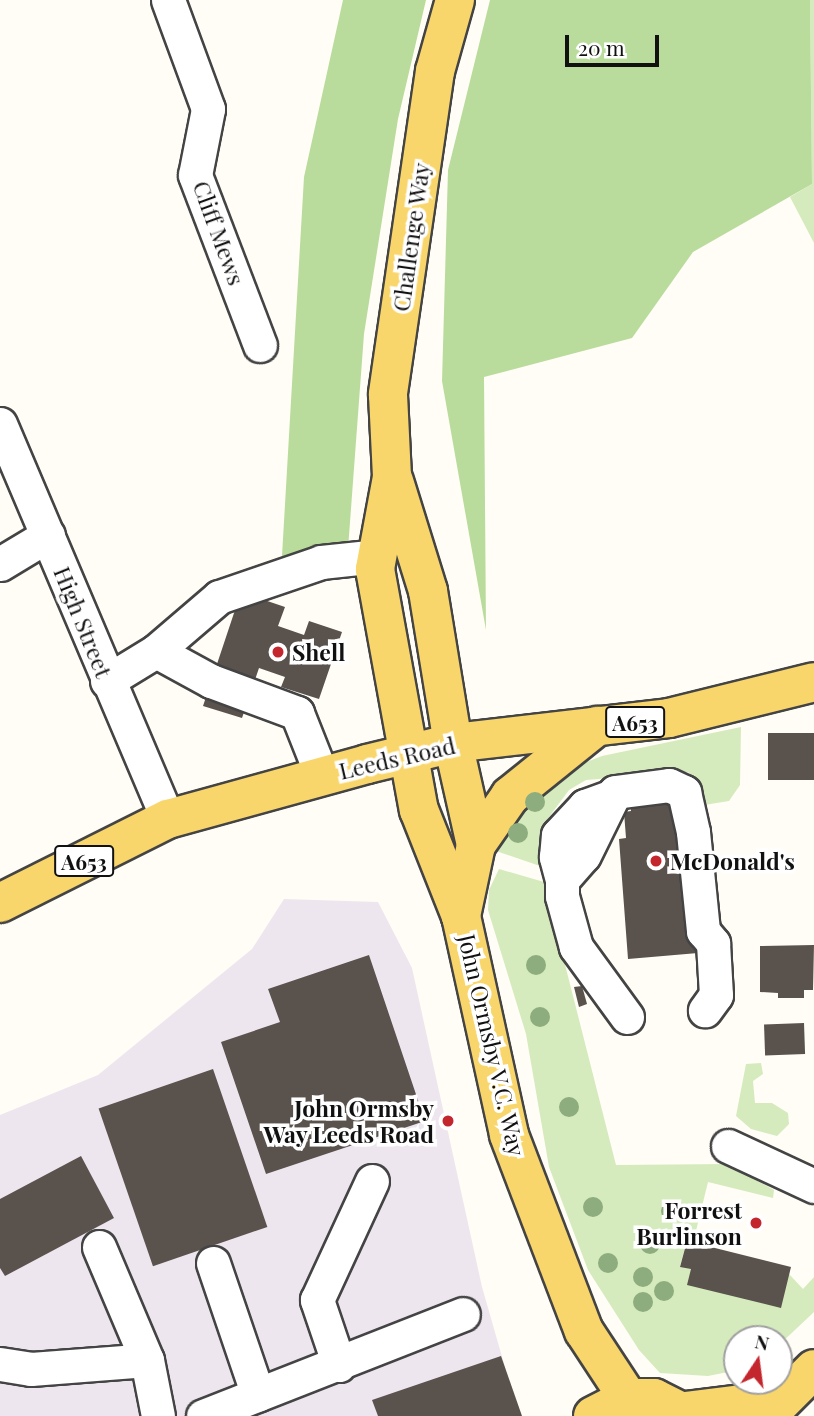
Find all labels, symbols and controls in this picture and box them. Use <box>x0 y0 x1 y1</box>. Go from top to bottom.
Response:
scale bar <box>569 21 664 65</box>
text: 20 m <box>578 33 625 61</box>
street label: Challenge Way <box>387 160 435 314</box>
street label: Cliff Mews <box>187 177 251 289</box>
street label: High Street <box>48 562 118 682</box>
place label: Shell <box>292 638 345 666</box>
marker: Shell <box>270 644 286 660</box>
road number: A653 <box>604 704 666 740</box>
street label: Leeds Road <box>336 731 458 785</box>
road number: A653 <box>52 844 116 878</box>
place label: McDonald's <box>670 847 795 875</box>
marker: McDonald's <box>648 853 664 869</box>
street label: John Ormsby V.C. Way <box>453 930 531 1160</box>
place label: John Ormsby Way Leeds Road <box>263 1094 434 1148</box>
marker: John Ormsby Way Leeds Road <box>440 1113 456 1129</box>
place label: Forrest Burlinson <box>636 1196 742 1250</box>
marker: Forrest Burlinson <box>748 1215 764 1231</box>
north arrow <box>723 1325 793 1395</box>
text: N <box>753 1327 772 1356</box>

